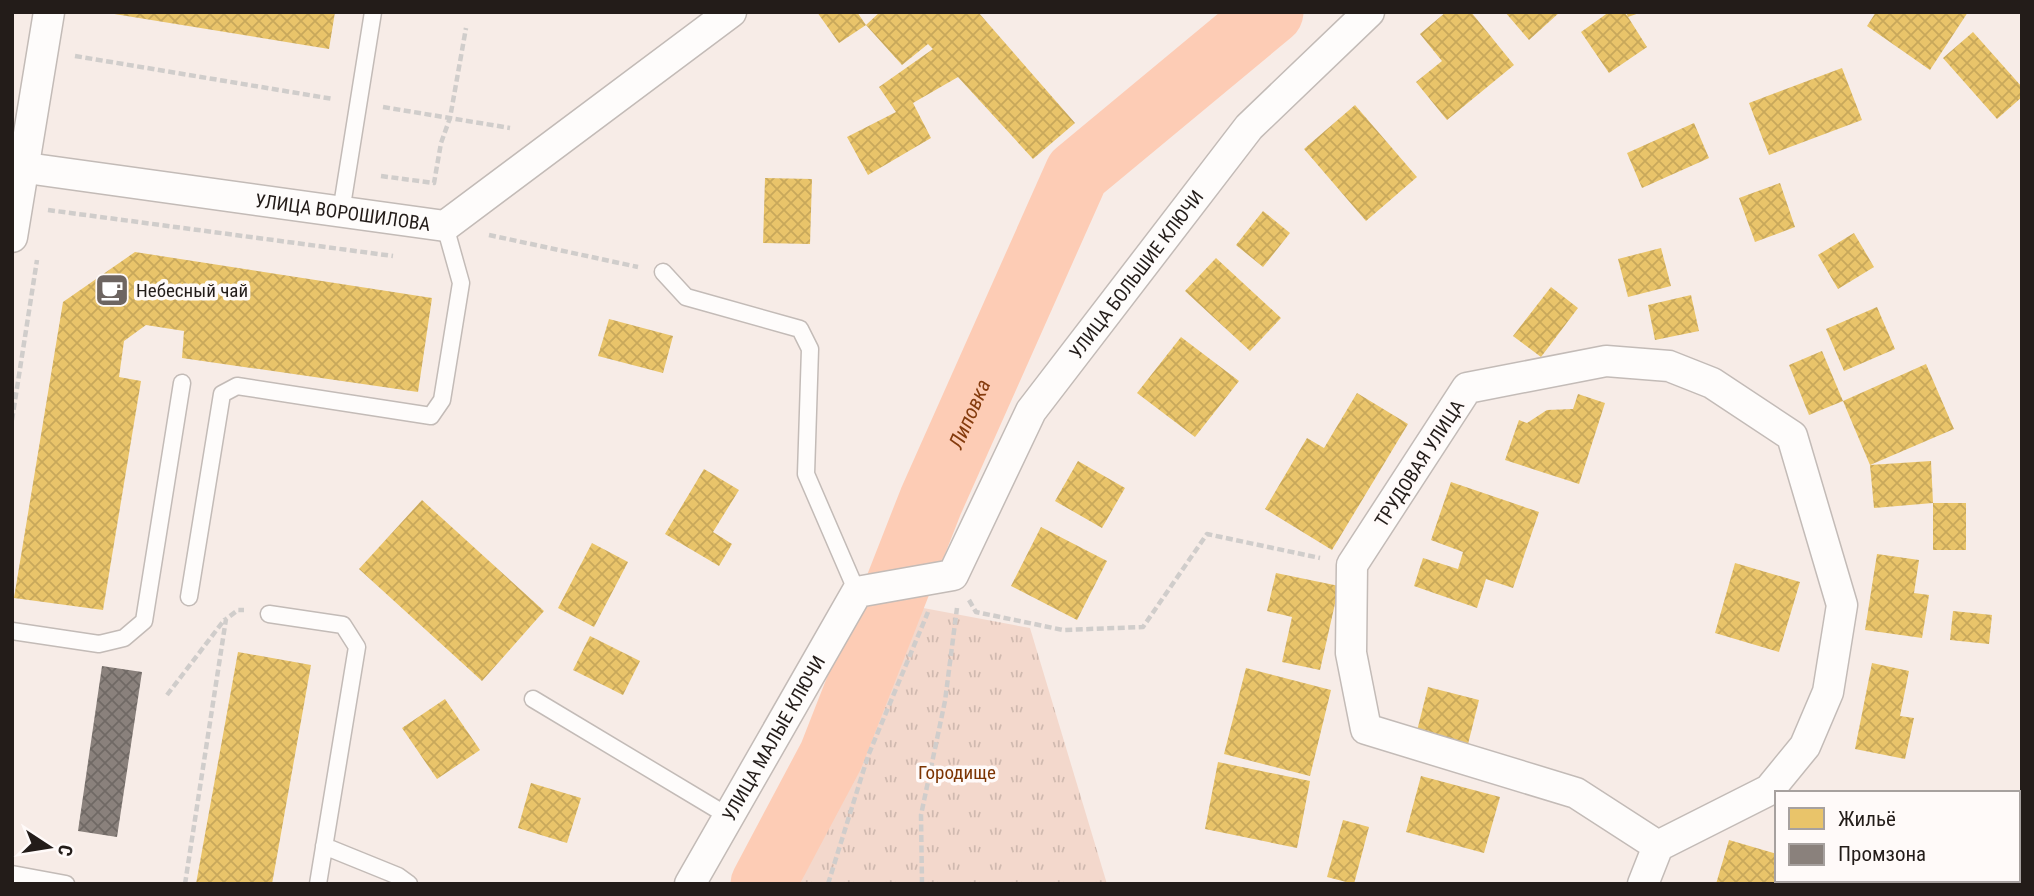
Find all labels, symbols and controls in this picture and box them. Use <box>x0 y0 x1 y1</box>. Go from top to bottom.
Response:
street label: УЛИЦА БОЛЬШИЕ КЛЮЧИ <box>1065 186 1208 363</box>
street label: УЛИЦА ВОРОШИЛОВА <box>254 189 432 236</box>
cafe icon: Небесный чай <box>93 271 131 309</box>
place label: Небесный чай <box>136 279 248 302</box>
water label: Липовка <box>943 376 996 453</box>
street label: ТРУДОВАЯ УЛИЦА <box>1370 395 1469 531</box>
street label: УЛИЦА МАЛЫЕ КЛЮЧИ <box>717 652 830 825</box>
park label: Городище <box>918 761 996 784</box>
legend <box>1775 791 2020 882</box>
text: Жильё <box>1838 807 1896 831</box>
north arrow <box>14 812 84 882</box>
text: Промзона <box>1838 842 1926 866</box>
text: С <box>53 843 78 858</box>

